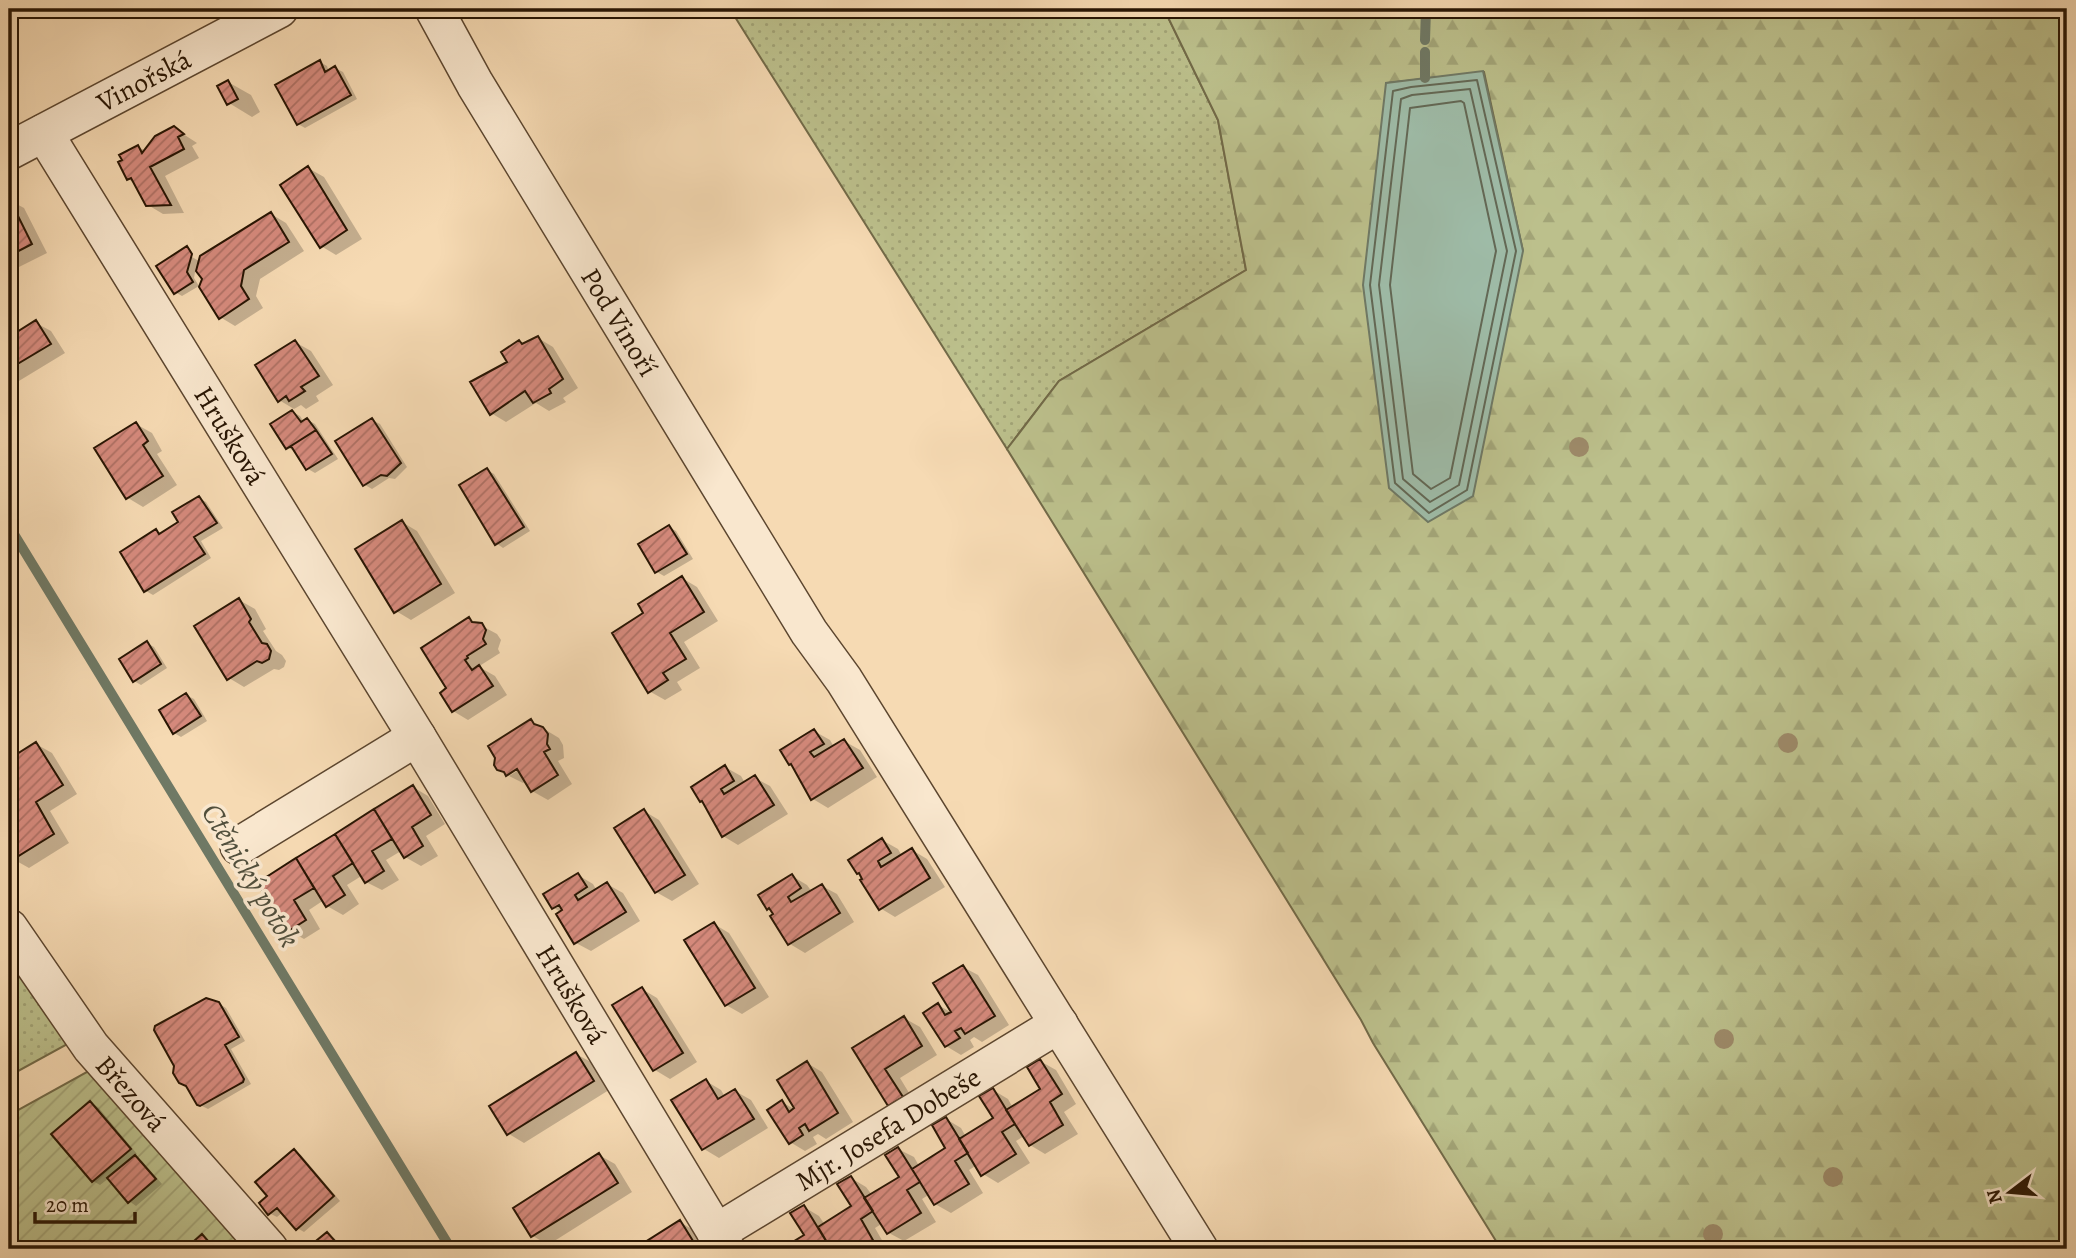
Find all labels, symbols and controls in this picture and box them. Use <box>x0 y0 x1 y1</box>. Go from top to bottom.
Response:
street label: Vinořská <box>89 41 198 122</box>
street label: Pod Vinoří <box>572 261 667 384</box>
street label: Hrušková <box>185 379 275 492</box>
water label: Ctěnický potok <box>192 795 310 955</box>
street label: Hrušková <box>527 938 616 1051</box>
street label: Březová <box>87 1047 175 1140</box>
street label: Mjr. Josefa Dobeše <box>788 1058 988 1200</box>
north arrow <box>1974 1156 2044 1226</box>
scale bar <box>35 1181 135 1225</box>
text: N <box>1980 1186 2009 1207</box>
text: 20 m <box>46 1191 89 1219</box>

